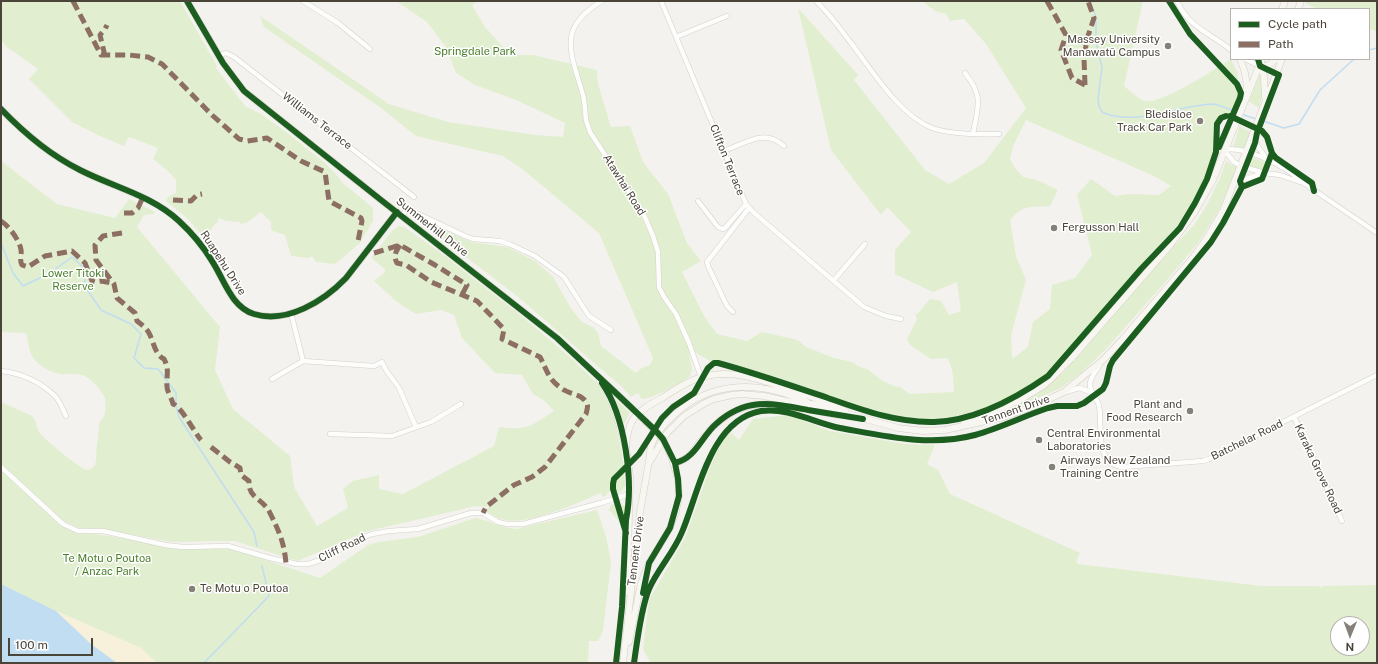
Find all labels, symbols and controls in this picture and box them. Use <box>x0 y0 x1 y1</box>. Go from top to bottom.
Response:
legend <box>1230 8 1370 60</box>
text: Cycle path <box>1268 17 1327 31</box>
place label: Massey University Manawatū Campus <box>1063 33 1160 59</box>
text: Path <box>1268 37 1294 51</box>
marker: Massey University Manawatū Campus <box>1163 41 1173 51</box>
park label: Springdale Park <box>434 45 516 59</box>
street label: Williams Terrace <box>279 90 355 152</box>
place label: Bledisloe Track Car Park <box>1117 108 1192 134</box>
marker: Bledisloe Track Car Park <box>1195 116 1205 126</box>
street label: Clifton Terrace <box>707 122 747 198</box>
street label: Atawhai Road <box>600 152 648 218</box>
street label: Summerhill Drive <box>393 195 471 259</box>
place label: Fergusson Hall <box>1062 221 1139 235</box>
marker: Fergusson Hall <box>1049 223 1059 233</box>
street label: Ruapehu Drive <box>197 228 249 298</box>
park label: Lower Titoki Reserve <box>42 267 104 293</box>
street label: Tennent Drive <box>981 392 1051 428</box>
place label: Plant and Food Research <box>1106 398 1182 424</box>
marker: Plant and Food Research <box>1185 406 1195 416</box>
street label: Batchelar Road <box>1209 417 1285 463</box>
street label: Karaka Grove Road <box>1291 422 1345 516</box>
place label: Central Environmental Laboratories <box>1047 427 1161 453</box>
marker: Central Environmental Laboratories <box>1034 435 1044 445</box>
place label: Airways New Zealand Training Centre <box>1060 454 1170 480</box>
marker: Airways New Zealand Training Centre <box>1047 462 1057 472</box>
street label: Tennent Drive <box>625 515 647 587</box>
street label: Cliff Road <box>316 531 368 565</box>
park label: Te Motu o Poutoa / Anzac Park <box>63 552 151 578</box>
place label: Te Motu o Poutoa <box>200 582 288 596</box>
marker: Te Motu o Poutoa <box>187 584 197 594</box>
north arrow <box>1330 616 1370 656</box>
scale bar <box>10 630 95 656</box>
text: 100 m <box>15 638 48 652</box>
text: N <box>1345 641 1354 653</box>

